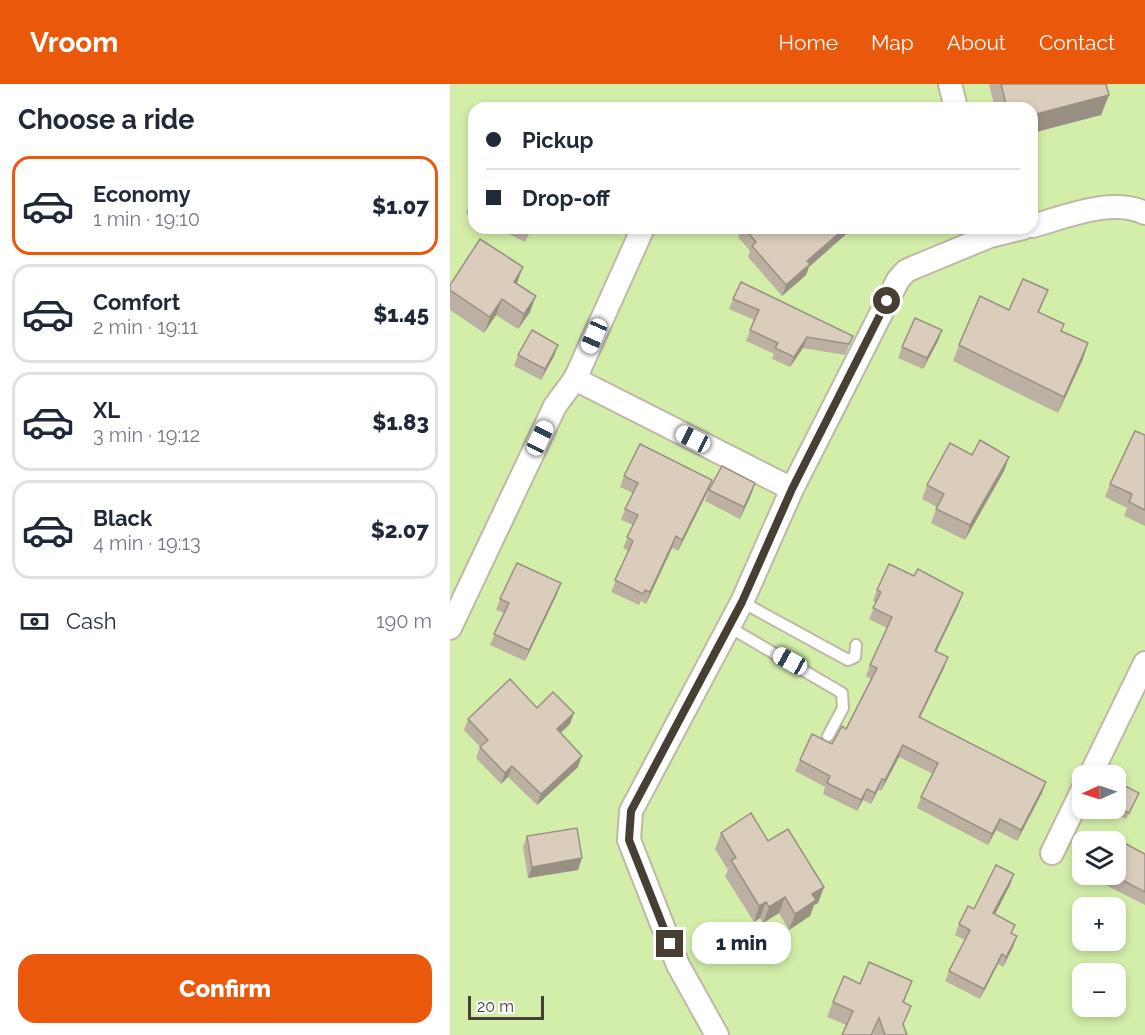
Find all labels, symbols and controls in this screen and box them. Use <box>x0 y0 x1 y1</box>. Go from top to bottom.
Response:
text: Vroom <box>30 26 118 59</box>
text: Home <box>779 30 838 55</box>
text: Map <box>871 30 914 55</box>
text: About <box>947 30 1006 55</box>
text: Contact <box>1039 30 1115 55</box>
text: Choose a ride <box>18 104 194 135</box>
text: Pickup <box>522 127 594 153</box>
icon: car <box>21 179 75 233</box>
text: Economy <box>93 181 191 207</box>
text: Drop-off <box>522 185 610 211</box>
text: $1.07 <box>372 193 429 219</box>
text: 1 min · 19:10 <box>93 207 200 231</box>
icon: car <box>21 287 75 341</box>
route start <box>873 287 900 314</box>
text: Comfort <box>93 289 180 315</box>
text: $1.45 <box>373 301 429 327</box>
text: 2 min · 19:11 <box>93 315 198 339</box>
car <box>578 316 610 356</box>
icon: car <box>21 395 75 449</box>
text: XL <box>93 397 120 423</box>
text: $1.83 <box>372 409 429 435</box>
car <box>524 418 556 458</box>
text: 3 min · 19:12 <box>93 423 200 447</box>
car <box>673 423 713 455</box>
icon: car <box>21 503 75 557</box>
text: Black <box>93 505 152 531</box>
text: $2.07 <box>371 517 429 543</box>
text: 4 min · 19:13 <box>93 531 201 555</box>
icon: cash <box>18 605 51 638</box>
text: Cash <box>66 608 117 634</box>
text: 190 m <box>376 609 432 633</box>
car <box>770 644 810 678</box>
north arrow <box>1072 765 1126 819</box>
map controls <box>1072 765 1126 1017</box>
button: layers <box>1072 831 1126 885</box>
button: + <box>1072 897 1126 951</box>
callout: 1 min <box>691 923 790 965</box>
route end <box>656 930 683 957</box>
text: 1 min <box>716 931 767 955</box>
button: Confirm <box>18 954 432 1023</box>
button: − <box>1072 963 1126 1017</box>
scale bar <box>468 993 544 1020</box>
text: 20 m <box>477 997 514 1016</box>

